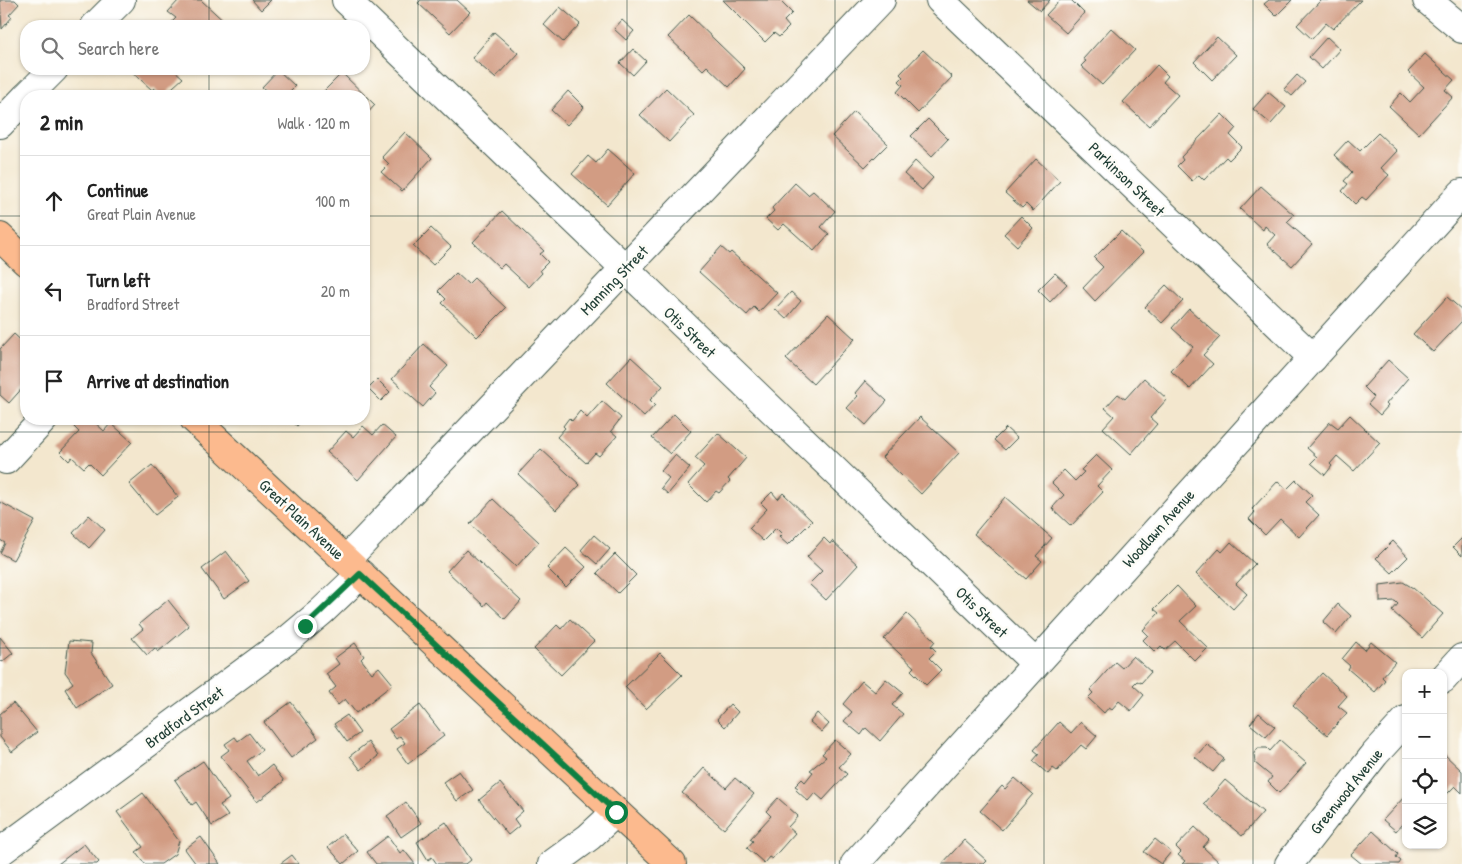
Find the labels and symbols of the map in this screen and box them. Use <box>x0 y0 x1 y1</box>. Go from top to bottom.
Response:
street label: Parkinson Street <box>1084 137 1170 221</box>
street label: Manning Street <box>575 240 653 320</box>
street label: Otis Street <box>659 301 721 363</box>
street label: Great Plain Avenue <box>255 474 350 565</box>
street label: Woodlawn Avenue <box>1117 484 1200 572</box>
street label: Otis Street <box>951 581 1013 643</box>
route end <box>294 615 317 638</box>
street label: Bradford Street <box>140 681 228 753</box>
street label: Greenwood Avenue <box>1305 743 1388 839</box>
route start <box>605 801 628 824</box>

